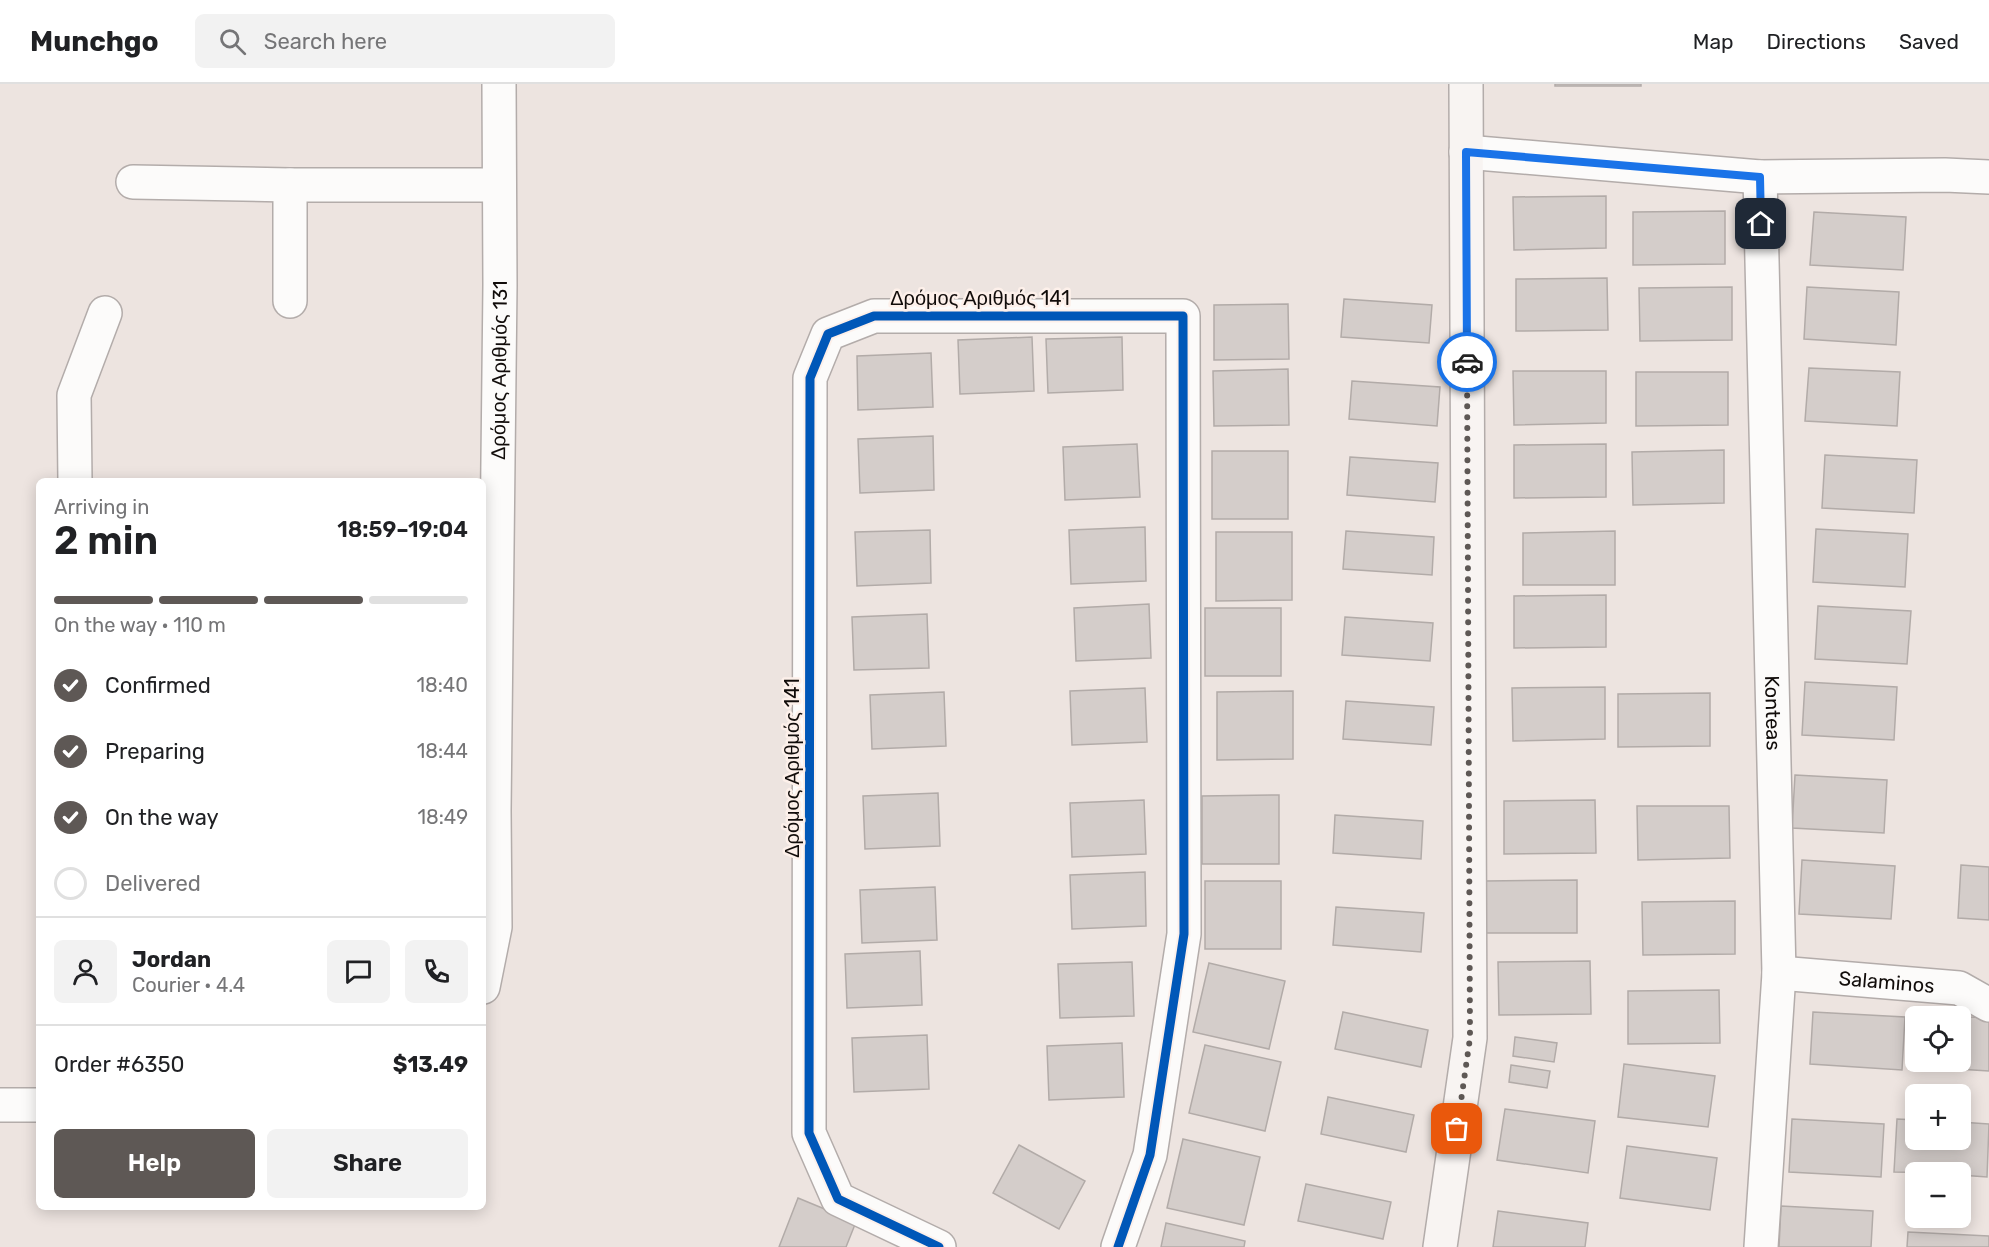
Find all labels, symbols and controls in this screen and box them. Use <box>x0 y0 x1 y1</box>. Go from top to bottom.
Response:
search box <box>195 14 615 68</box>
text: Munchgo <box>30 25 159 58</box>
icon: search <box>216 25 249 58</box>
text: Search here <box>264 28 387 55</box>
text: Map <box>1693 29 1734 54</box>
text: Directions <box>1767 29 1866 54</box>
text: Saved <box>1899 29 1959 54</box>
pin <box>1735 198 1786 249</box>
icon: home <box>1744 207 1777 240</box>
street label: Δρόμος Αριθμός 131 <box>486 280 512 460</box>
street label: Δρόμος Αριθμός 141 <box>890 286 1070 310</box>
courier <box>1437 332 1497 392</box>
icon: car <box>1451 346 1484 379</box>
text: Arriving in <box>54 495 149 519</box>
text: 18:59–19:04 <box>337 516 468 543</box>
text: 2 min <box>54 518 158 564</box>
text: On the way · 110 m <box>54 613 226 637</box>
icon: check <box>54 669 87 702</box>
text: Confirmed <box>105 672 211 699</box>
text: 18:40 <box>416 673 468 697</box>
street label: Konteas <box>1760 675 1786 751</box>
street label: Δρόμος Αριθμός 141 <box>780 678 804 858</box>
icon: check <box>54 735 87 768</box>
text: Preparing <box>105 738 205 765</box>
text: 18:44 <box>417 739 468 763</box>
icon: check <box>54 801 87 834</box>
text: On the way <box>105 804 219 831</box>
text: 18:49 <box>417 805 468 829</box>
text: Delivered <box>105 870 201 897</box>
button: person <box>54 940 117 1003</box>
button: chat <box>327 940 390 1003</box>
button: phone <box>405 940 468 1003</box>
text: Jordan <box>132 946 211 973</box>
street label: Salaminos <box>1838 966 1935 998</box>
text: Courier · 4.4 <box>132 973 245 997</box>
map controls <box>1905 1006 1971 1228</box>
button: locate <box>1905 1006 1971 1072</box>
text: Order #6350 <box>54 1051 185 1078</box>
text: $13.49 <box>393 1051 468 1078</box>
button: + <box>1905 1084 1971 1150</box>
pin <box>1431 1103 1482 1154</box>
icon: bag <box>1440 1112 1473 1145</box>
button: Help <box>54 1129 255 1198</box>
button: Share <box>267 1129 468 1198</box>
button: − <box>1905 1162 1971 1228</box>

